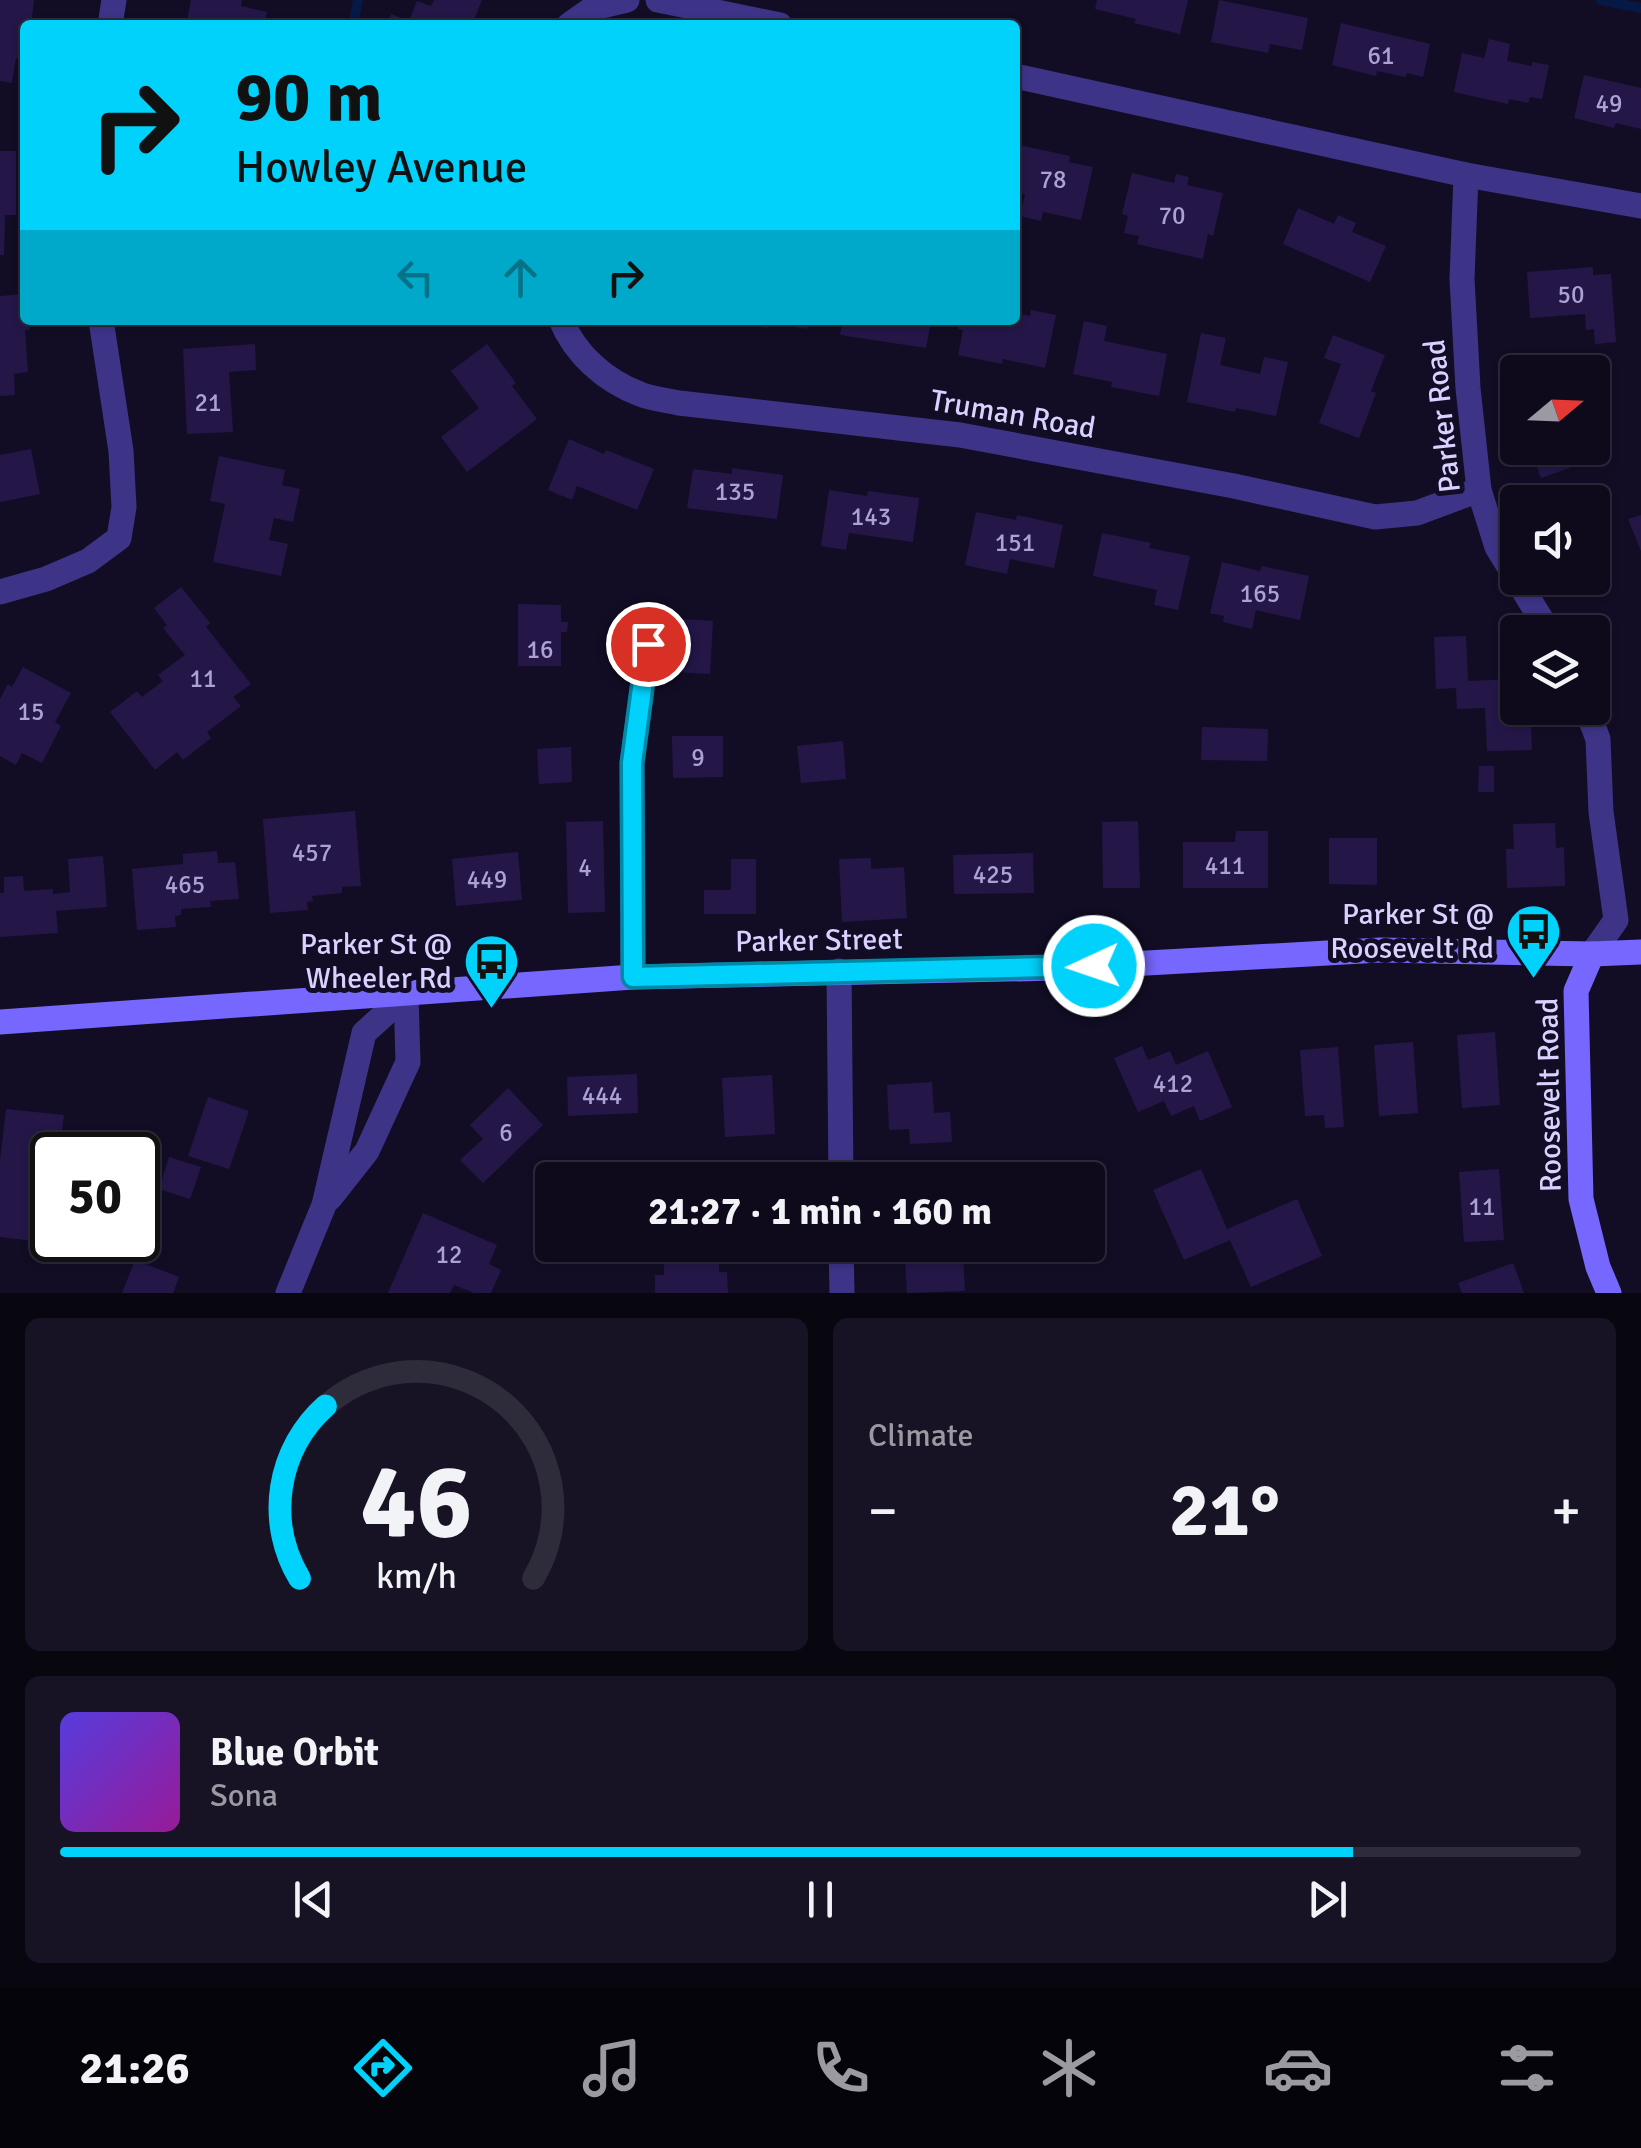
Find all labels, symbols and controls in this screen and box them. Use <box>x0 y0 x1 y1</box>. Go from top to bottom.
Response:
house number: 61 <box>1367 40 1395 71</box>
text: 90 m <box>235 54 383 140</box>
icon: right <box>70 60 200 190</box>
house number: 49 <box>1595 88 1623 119</box>
text: Howley Avenue <box>235 140 527 195</box>
house number: 78 <box>1039 164 1067 195</box>
house number: 70 <box>1158 200 1186 231</box>
icon: left <box>388 250 443 305</box>
icon: ahead <box>493 250 548 305</box>
icon: right <box>598 250 653 305</box>
house number: 50 <box>1557 279 1585 310</box>
street label: Parker Road <box>1416 337 1469 494</box>
north arrow <box>1500 355 1610 465</box>
map controls <box>1500 355 1610 725</box>
street label: Truman Road <box>927 382 1098 447</box>
house number: 21 <box>194 387 222 418</box>
house number: 135 <box>715 476 755 507</box>
button: sound <box>1500 485 1610 595</box>
house number: 143 <box>851 501 891 532</box>
house number: 151 <box>995 527 1035 558</box>
house number: 165 <box>1240 578 1280 609</box>
pin <box>606 602 691 687</box>
button: layers <box>1500 615 1610 725</box>
icon: arrive <box>621 617 676 672</box>
house number: 16 <box>526 634 554 665</box>
house number: 11 <box>189 663 217 694</box>
house number: 15 <box>17 696 45 727</box>
house number: 9 <box>691 742 705 773</box>
house number: 457 <box>292 837 332 868</box>
house number: 411 <box>1205 850 1245 881</box>
house number: 4 <box>578 852 592 883</box>
house number: 425 <box>973 859 1013 890</box>
house number: 449 <box>467 864 507 895</box>
house number: 465 <box>165 869 205 900</box>
place label: Parker St @ Roosevelt Rd <box>1330 896 1494 967</box>
bus stop icon: Parker St @ Roosevelt Rd <box>1503 901 1563 980</box>
position arrow <box>1042 914 1146 1018</box>
street label: Parker Street <box>735 921 903 960</box>
place label: Parker St @ Wheeler Rd <box>300 926 452 997</box>
bus stop icon: Parker St @ Wheeler Rd <box>461 931 521 1010</box>
street label: Roosevelt Road <box>1529 997 1570 1193</box>
house number: 412 <box>1153 1068 1193 1099</box>
house number: 444 <box>582 1080 622 1111</box>
house number: 6 <box>499 1117 513 1148</box>
speed limit sign: 50 <box>30 1132 160 1262</box>
text: 21:27 · 1 min · 160 m <box>648 1188 992 1235</box>
house number: 11 <box>1468 1191 1496 1222</box>
house number: 12 <box>435 1239 463 1270</box>
text: Climate <box>868 1416 974 1455</box>
text: 46 <box>360 1438 473 1566</box>
text: 21° <box>1169 1464 1280 1557</box>
text: − <box>868 1477 898 1545</box>
text: + <box>1551 1477 1581 1545</box>
text: km/h <box>376 1554 457 1598</box>
text: Blue Orbit <box>210 1729 379 1776</box>
text: Sona <box>210 1776 278 1815</box>
icon: previous <box>286 1872 341 1927</box>
icon: pause <box>793 1872 848 1927</box>
icon: next <box>1300 1872 1355 1927</box>
icon: directions <box>348 2033 418 2103</box>
icon: music <box>577 2033 647 2103</box>
icon: phone <box>806 2033 876 2103</box>
icon: climate <box>1034 2033 1104 2103</box>
icon: car <box>1263 2033 1333 2103</box>
icon: filters <box>1492 2033 1562 2103</box>
text: 21:26 <box>79 2041 190 2096</box>

